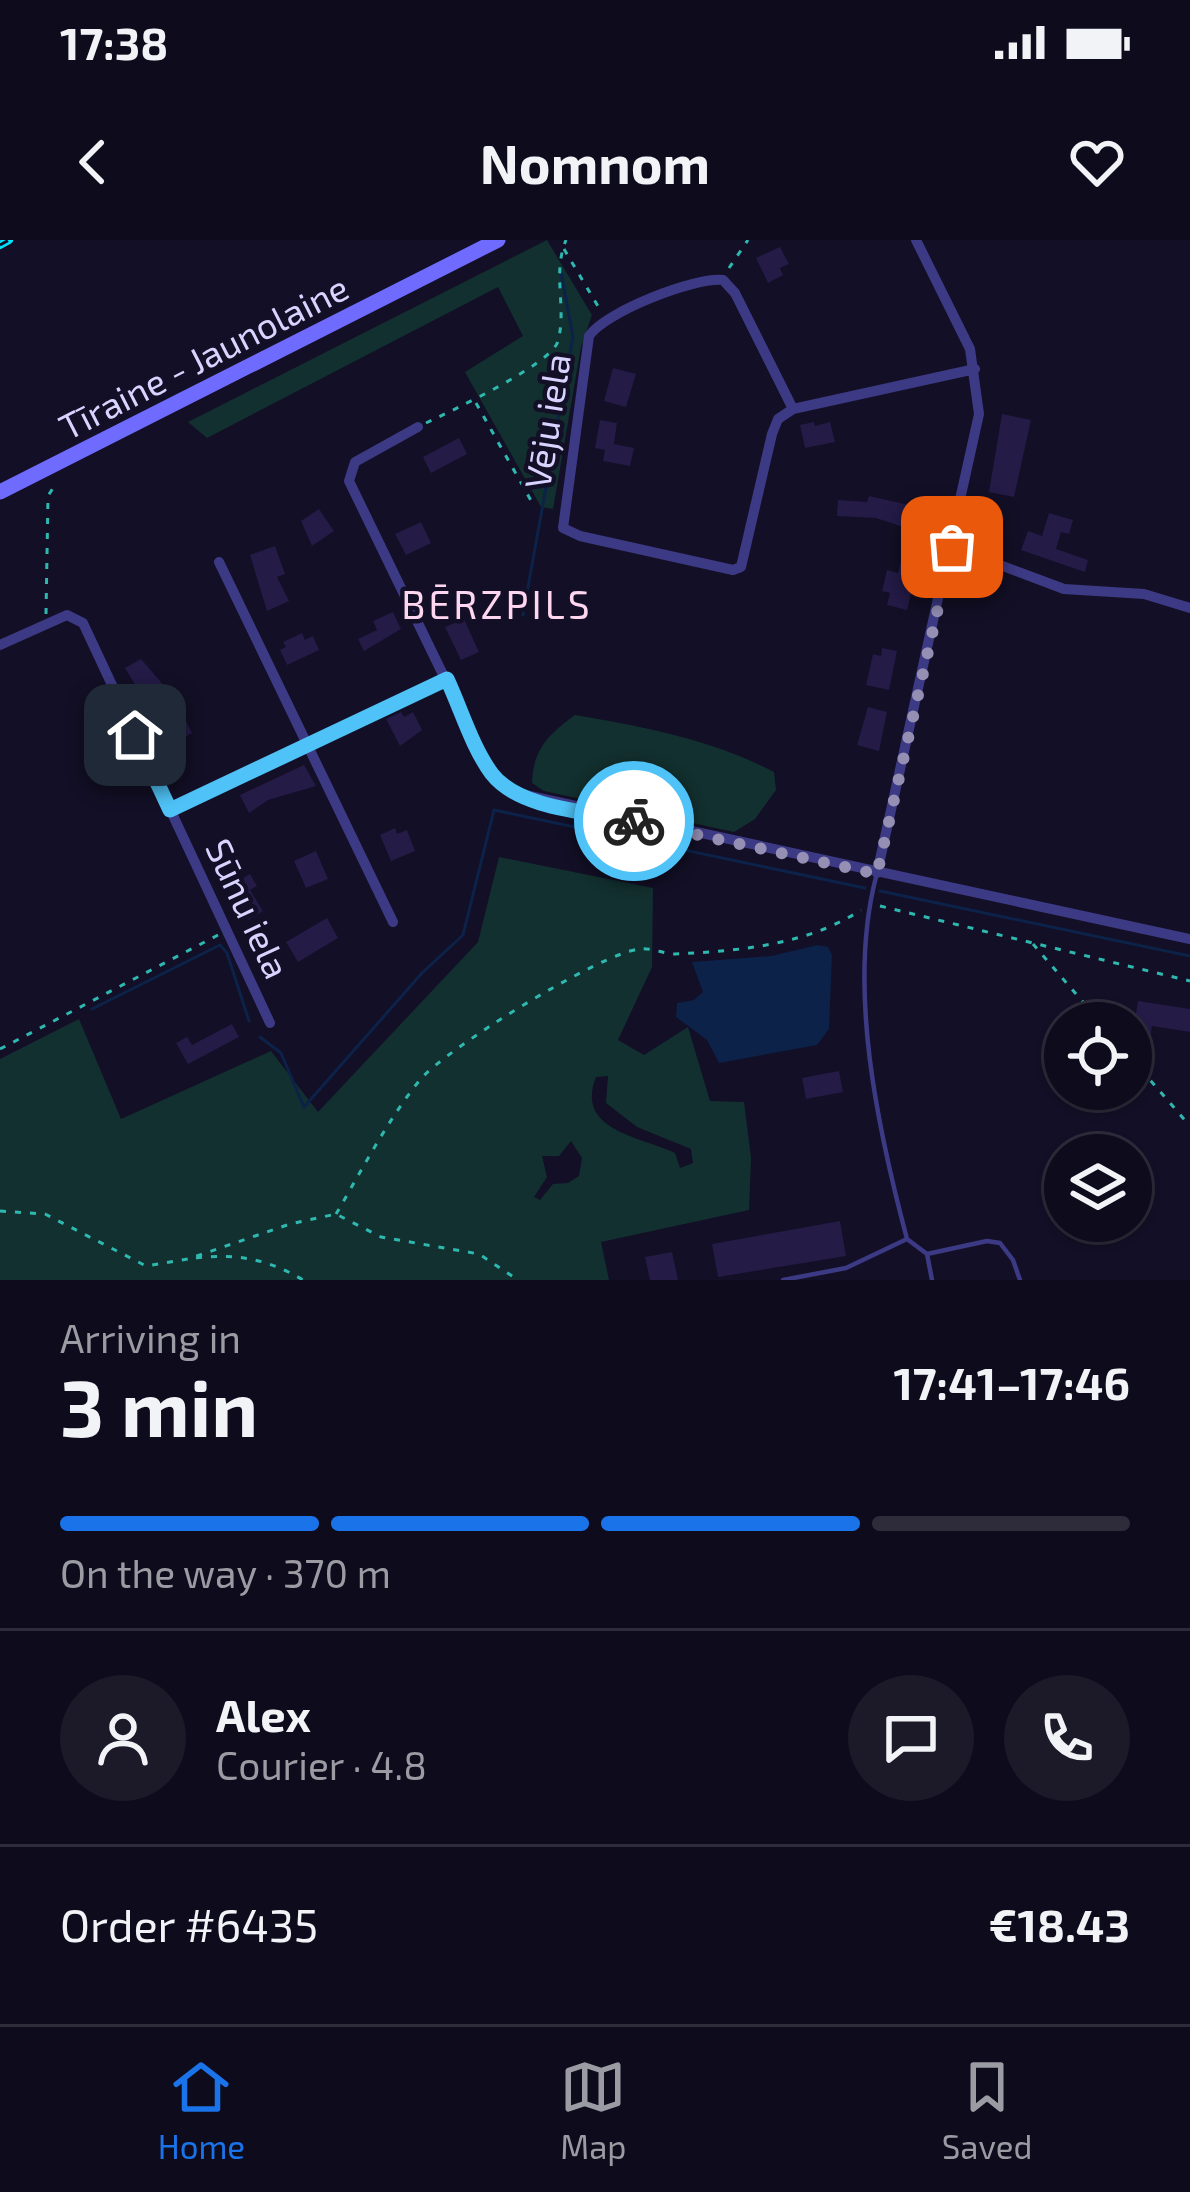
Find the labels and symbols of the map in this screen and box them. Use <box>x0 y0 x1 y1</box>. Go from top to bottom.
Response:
street label: Tīraine - Jaunolaine <box>51 265 355 447</box>
street label: Vēju iela <box>514 350 578 492</box>
pin <box>901 496 1003 598</box>
district label: BĒRZPILS <box>401 580 593 627</box>
pin <box>84 684 186 786</box>
courier <box>574 761 694 881</box>
street label: Sūnu iela <box>198 831 300 985</box>

